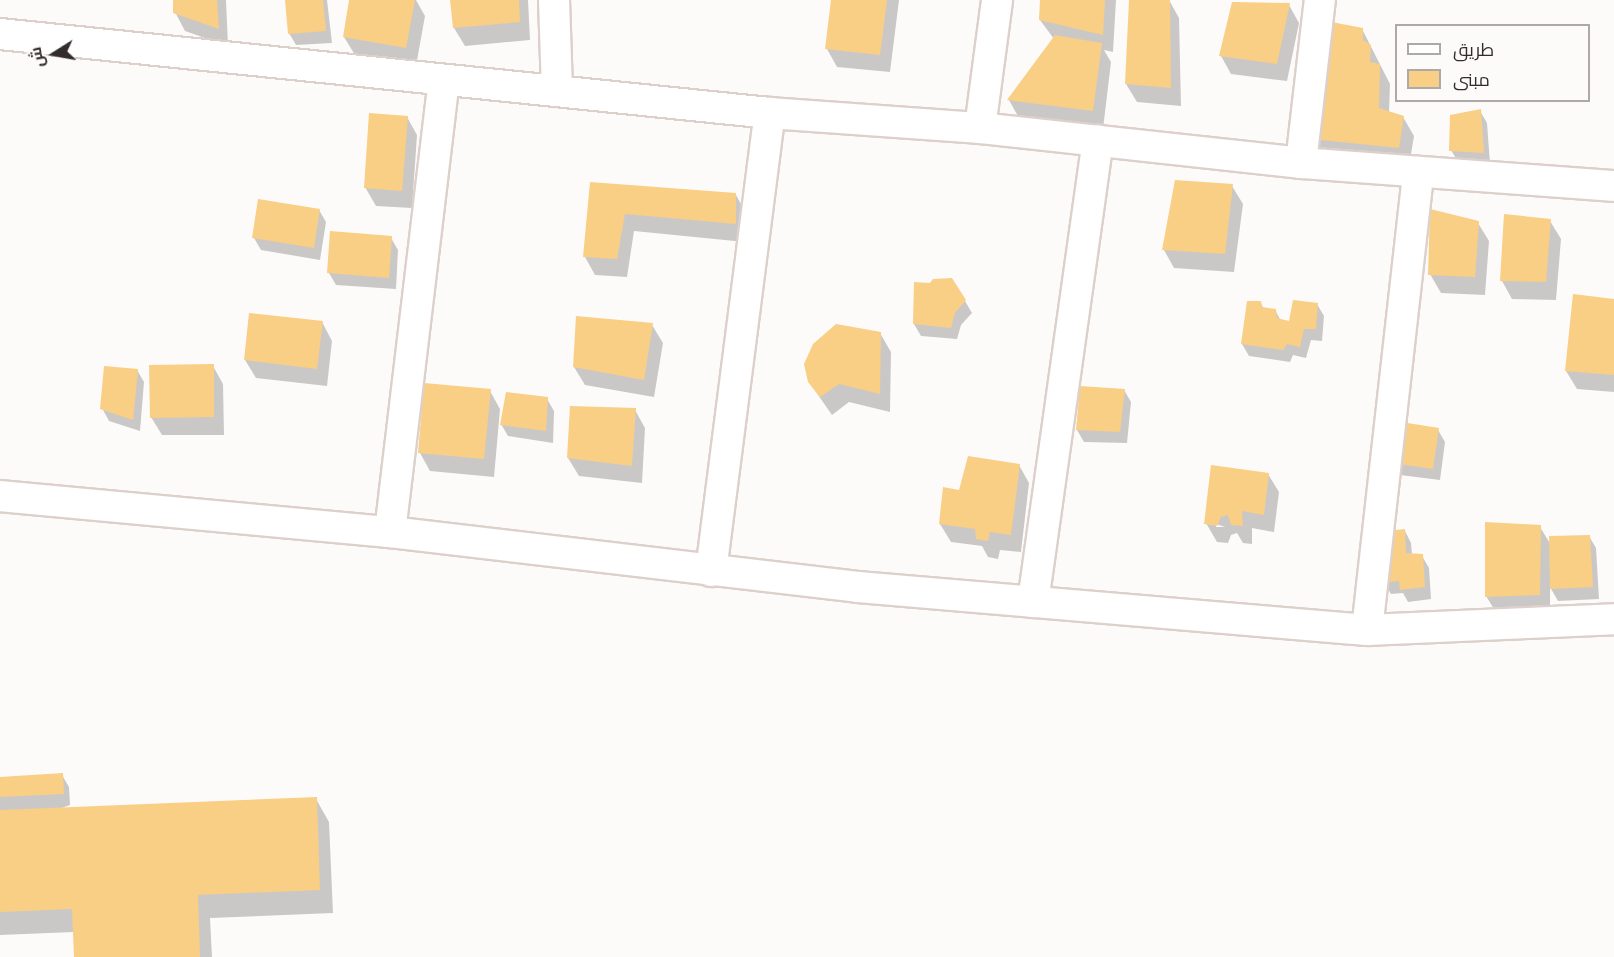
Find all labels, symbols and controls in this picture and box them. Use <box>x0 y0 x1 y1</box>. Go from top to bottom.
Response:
north arrow <box>24 24 84 84</box>
legend <box>1395 24 1590 102</box>
text: طريق <box>1453 39 1494 59</box>
text: ش <box>26 46 47 69</box>
text: مبنى <box>1453 69 1490 89</box>

